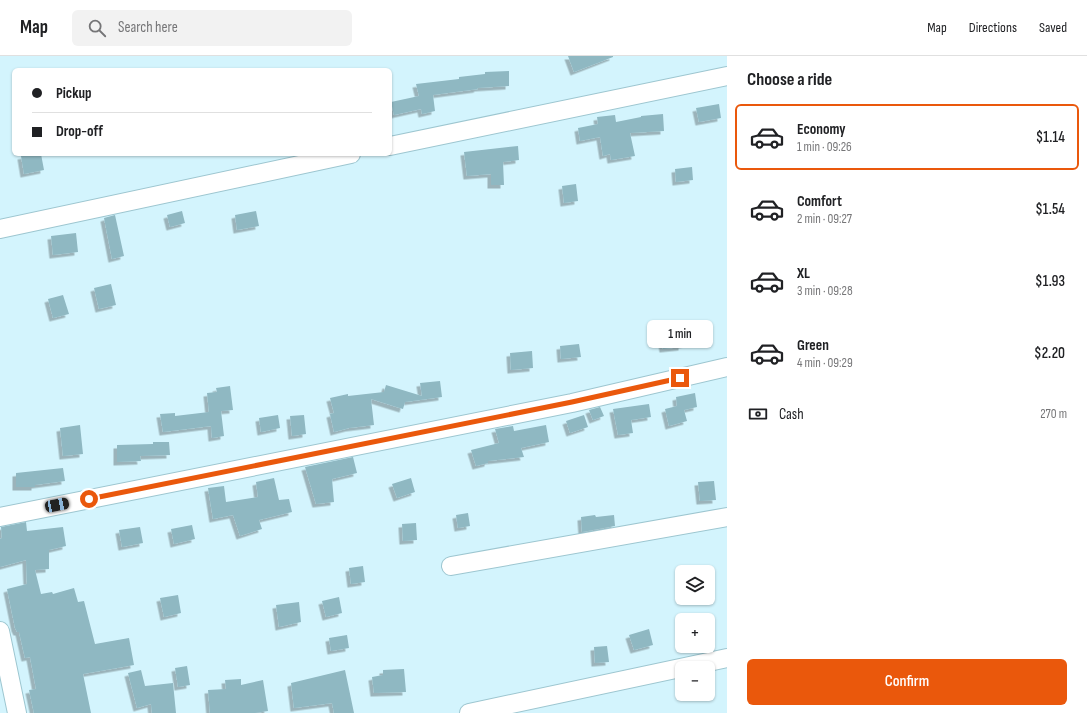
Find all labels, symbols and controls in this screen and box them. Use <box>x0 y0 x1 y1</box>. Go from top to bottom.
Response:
search box <box>72 10 352 46</box>
text: Map <box>20 16 48 39</box>
icon: search <box>86 17 108 39</box>
text: Search here <box>118 18 178 37</box>
text: Map <box>927 19 947 36</box>
text: Directions <box>969 19 1017 36</box>
text: Saved <box>1039 19 1067 36</box>
text: Choose a ride <box>747 69 832 90</box>
text: Pickup <box>56 84 92 103</box>
icon: car <box>749 119 785 155</box>
text: Economy <box>797 120 846 139</box>
text: Drop-off <box>56 122 103 141</box>
text: $1.14 <box>1036 128 1065 147</box>
text: 1 min · 09:26 <box>797 139 852 155</box>
icon: car <box>749 191 785 227</box>
text: Comfort <box>797 192 842 211</box>
text: $1.54 <box>1035 200 1065 219</box>
text: 2 min · 09:27 <box>797 211 852 227</box>
icon: car <box>749 263 785 299</box>
text: XL <box>797 264 810 283</box>
text: $1.93 <box>1035 272 1065 291</box>
text: 3 min · 09:28 <box>797 283 853 299</box>
callout: 1 min <box>647 320 713 348</box>
text: 1 min <box>668 326 692 342</box>
icon: car <box>749 335 785 371</box>
text: Green <box>797 336 829 355</box>
text: $2.20 <box>1034 344 1065 363</box>
text: 4 min · 09:29 <box>797 355 853 371</box>
route end <box>671 369 689 387</box>
icon: cash <box>747 403 769 425</box>
text: Cash <box>779 405 804 424</box>
text: 270 m <box>1040 406 1067 422</box>
route start <box>80 490 98 508</box>
car <box>44 497 70 513</box>
map controls <box>675 565 715 701</box>
button: layers <box>675 565 715 605</box>
button: + <box>675 613 715 653</box>
button: Confirm <box>747 659 1067 705</box>
button: − <box>675 661 715 701</box>

